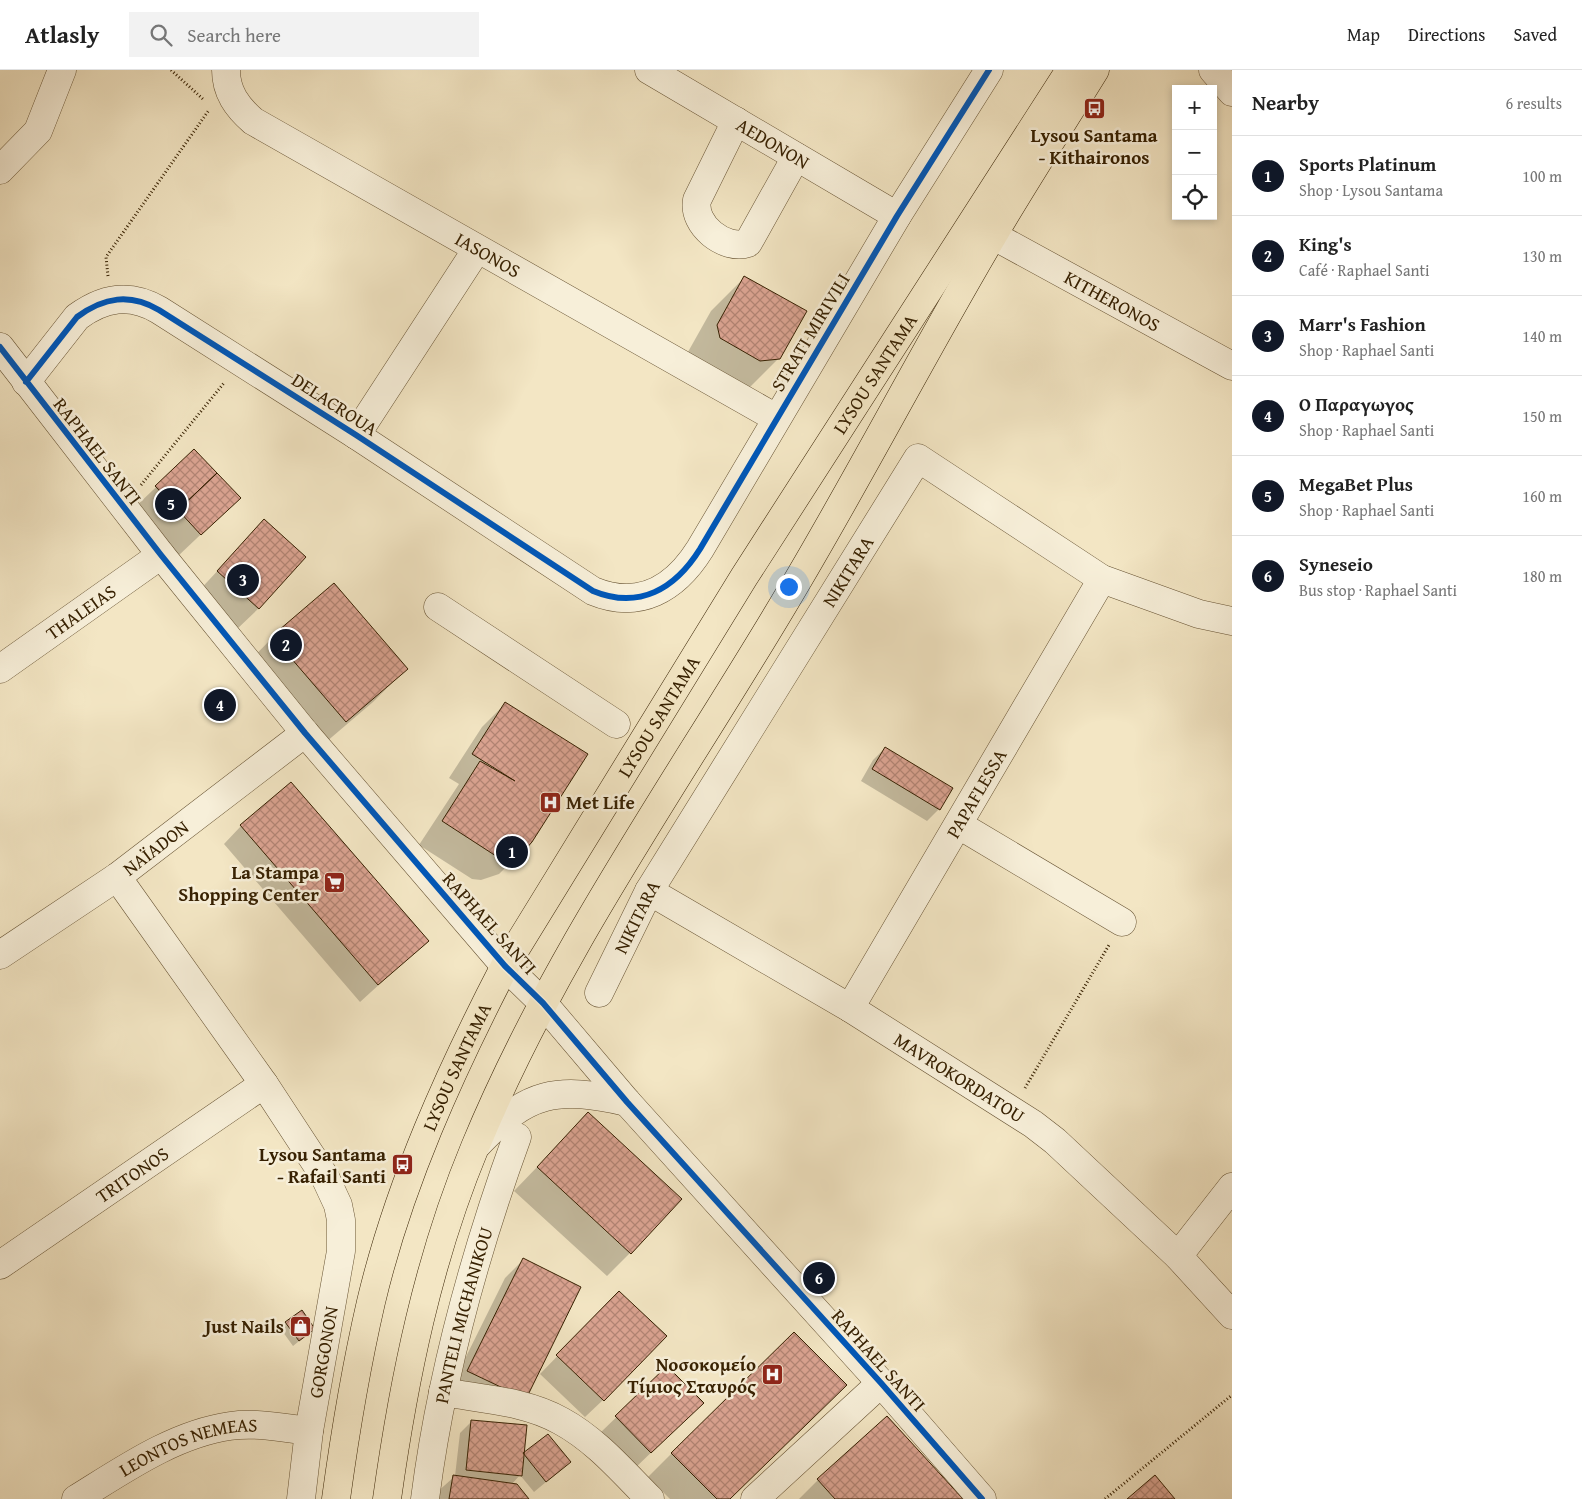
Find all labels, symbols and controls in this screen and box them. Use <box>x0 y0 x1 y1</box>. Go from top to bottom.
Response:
search box <box>129 12 479 57</box>
text: Atlasly <box>25 17 99 52</box>
icon: search <box>147 21 175 49</box>
text: Search here <box>187 21 281 49</box>
text: Map <box>1347 21 1380 48</box>
text: Directions <box>1408 21 1485 48</box>
text: Saved <box>1513 21 1557 48</box>
map controls <box>1172 85 1217 220</box>
button: + <box>1172 85 1217 130</box>
text: Nearby <box>1252 87 1319 118</box>
text: 6 results <box>1505 91 1562 115</box>
bus stop icon: Lysou Santama - Kithaironos <box>1082 97 1106 121</box>
street label: AEDONON <box>731 111 815 176</box>
place label: Lysou Santama - Kithaironos <box>1031 121 1158 171</box>
button: − <box>1172 130 1217 175</box>
text: Sports Platinum <box>1299 150 1436 178</box>
text: 1 <box>1264 164 1272 188</box>
text: 100 m <box>1522 164 1562 188</box>
button: locate <box>1172 175 1217 220</box>
text: Shop · Lysou Santama <box>1299 178 1443 202</box>
street label: IASONOS <box>450 225 526 284</box>
text: King's <box>1299 230 1352 258</box>
text: 2 <box>1264 244 1272 268</box>
text: 130 m <box>1522 244 1562 268</box>
text: Café · Raphael Santi <box>1299 258 1430 282</box>
street label: KITHERONOS <box>1059 263 1166 338</box>
street label: STRATI MIRIVILI <box>764 267 857 397</box>
street label: LYSOU SANTAMA <box>826 308 924 439</box>
text: Marr's Fashion <box>1299 310 1426 338</box>
text: 3 <box>1264 324 1272 348</box>
text: 140 m <box>1522 324 1562 348</box>
text: Shop · Raphael Santi <box>1299 338 1434 362</box>
street label: DELACROUA <box>286 366 384 443</box>
text: Ο Παραγωγος <box>1299 390 1414 418</box>
street label: RAPHAEL SANTI <box>47 391 149 511</box>
text: 4 <box>1264 404 1272 428</box>
text: 150 m <box>1522 404 1562 428</box>
text: Shop · Raphael Santi <box>1299 418 1434 442</box>
text: MegaBet Plus <box>1299 470 1413 498</box>
text: 5 <box>1264 484 1272 508</box>
text: 160 m <box>1522 484 1562 508</box>
pin: 5 <box>155 485 187 523</box>
text: Shop · Raphael Santi <box>1299 498 1434 522</box>
street label: NIKITARA <box>815 530 881 612</box>
text: Syneseio <box>1299 550 1373 578</box>
pin: 3 <box>227 561 259 599</box>
text: 6 <box>1264 564 1272 588</box>
text: 180 m <box>1522 564 1562 588</box>
your location <box>776 574 802 600</box>
street label: THALEIAS <box>40 577 122 646</box>
text: Bus stop · Raphael Santi <box>1299 578 1457 602</box>
pin: 2 <box>270 626 302 664</box>
street label: LYSOU SANTAMA <box>610 650 707 782</box>
pin: 4 <box>204 686 236 724</box>
street label: PAPAFLESSA <box>939 743 1014 843</box>
place label: Met Life <box>566 788 635 816</box>
hospital icon: Met Life <box>538 790 562 814</box>
street label: NAÏADON <box>116 813 194 882</box>
pin: 1 <box>496 833 528 871</box>
place label: La Stampa Shopping Center <box>178 858 319 908</box>
street label: RAPHAEL SANTI <box>436 865 544 981</box>
supermarket icon: La Stampa Shopping Center <box>323 871 347 895</box>
street label: NIKITARA <box>606 874 667 958</box>
street label: LYSOU SANTAMA <box>415 997 498 1135</box>
street label: MAVROKORDATOU <box>888 1025 1030 1129</box>
street label: TRITONOS <box>90 1140 174 1210</box>
place label: Lysou Santama - Rafail Santi <box>259 1140 386 1190</box>
bus stop icon: Lysou Santama - Rafail Santi <box>390 1153 414 1177</box>
street label: PANTELI MICHANIKOU <box>427 1223 500 1406</box>
pin: 6 <box>803 1259 835 1297</box>
street label: RAPHAEL SANTI <box>825 1302 933 1418</box>
street label: GORGONON <box>301 1304 345 1400</box>
place label: Just Nails <box>202 1312 284 1340</box>
shop icon: Just Nails <box>288 1314 312 1338</box>
place label: Νοσοκομείο Τίμιος Σταυρός <box>628 1350 756 1400</box>
hospital icon: Νοσοκομείο Τίμιος Σταυρός <box>760 1363 784 1387</box>
street label: LEONTOS NEMEAS <box>114 1411 258 1483</box>

